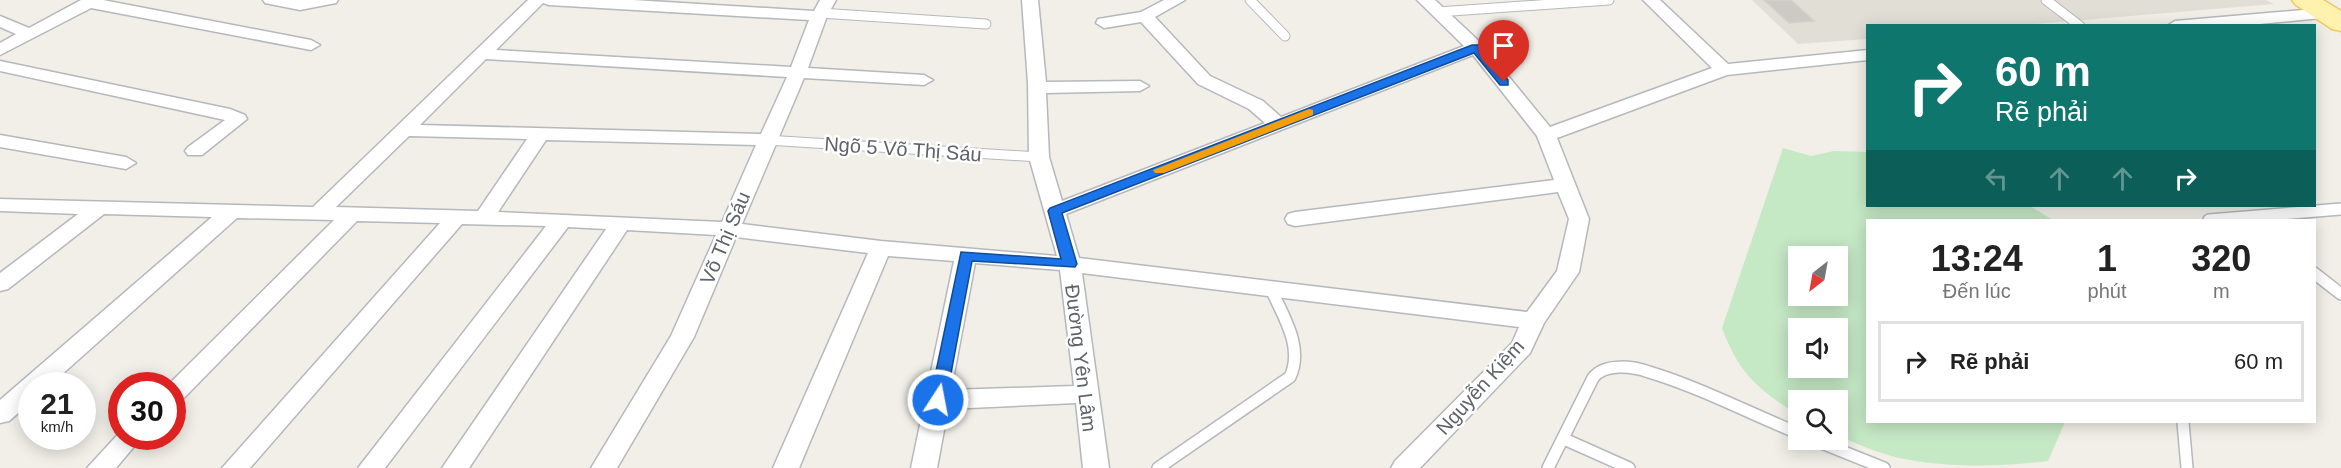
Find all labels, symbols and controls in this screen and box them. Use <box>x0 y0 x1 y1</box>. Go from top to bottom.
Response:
pin <box>1478 20 1529 82</box>
icon: arrive <box>1487 29 1520 62</box>
icon: right <box>1896 48 1974 126</box>
text: 60 m <box>1995 48 2091 95</box>
text: Rẽ phải <box>1995 97 2088 127</box>
street label: Ngõ 5 Võ Thị Sáu <box>824 133 982 165</box>
icon: left <box>1980 162 2013 195</box>
icon: ahead <box>2043 162 2076 195</box>
icon: ahead <box>2106 162 2139 195</box>
icon: right <box>2169 162 2202 195</box>
street label: Võ Thị Sáu <box>696 188 754 288</box>
text: 13:24 <box>1931 238 2023 279</box>
text: 1 <box>2097 238 2117 279</box>
text: 320 <box>2191 238 2251 279</box>
north arrow <box>1788 246 1848 306</box>
map controls <box>1788 246 1848 450</box>
text: Đến lúc <box>1943 280 2011 302</box>
text: phút <box>2088 280 2126 302</box>
text: m <box>2213 280 2230 302</box>
street label: Đường Yên Lâm <box>1061 283 1101 433</box>
button: sound <box>1788 318 1848 378</box>
street label: Nguyễn Kiệm <box>1432 335 1528 439</box>
icon: right <box>1899 345 1932 378</box>
text: Rẽ phải <box>1950 349 2029 374</box>
text: 60 m <box>2234 349 2283 374</box>
position arrow <box>906 368 970 432</box>
speed limit sign: 30 <box>108 372 186 450</box>
text: 21 <box>40 387 74 420</box>
button: search <box>1788 390 1848 450</box>
text: km/h <box>41 418 73 435</box>

